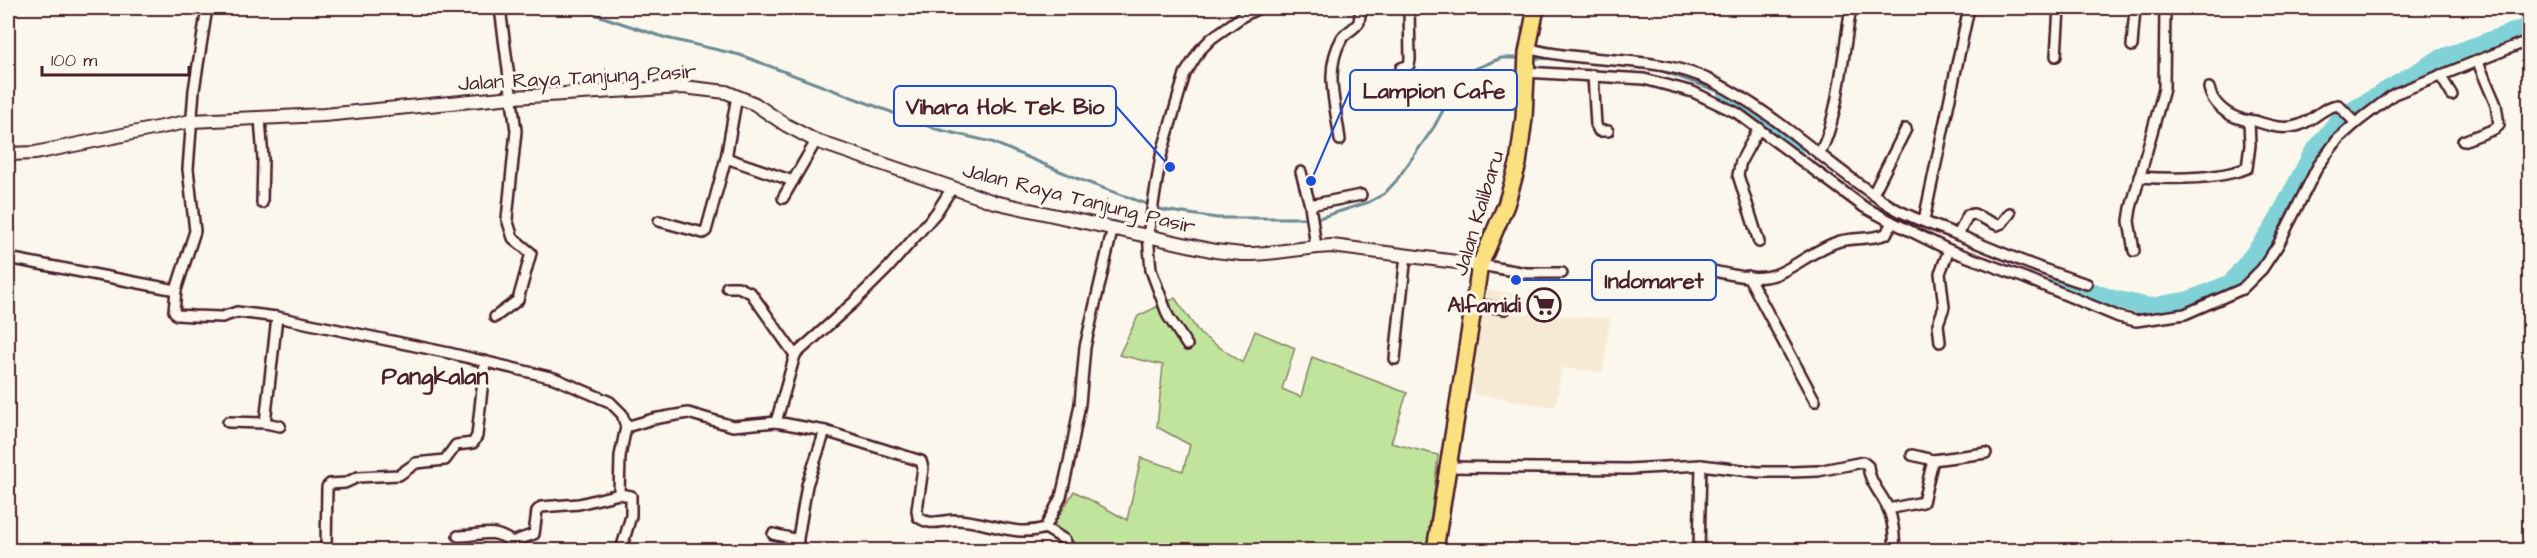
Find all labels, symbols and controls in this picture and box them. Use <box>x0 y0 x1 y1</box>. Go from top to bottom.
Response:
scale bar <box>42 39 189 77</box>
text: 100 m <box>51 48 97 73</box>
street label: Jalan Raya Tanjung Pasir <box>457 57 698 100</box>
callout: Lampion Cafe <box>1350 70 1517 110</box>
text: Lampion Cafe <box>1362 76 1506 107</box>
callout: Vihara Hok Tek Bio <box>894 86 1116 126</box>
text: Vihara Hok Tek Bio <box>905 92 1105 123</box>
street label: Jalan Kalibaru <box>1446 147 1511 279</box>
street label: Jalan Raya Tanjung Pasir <box>959 156 1199 243</box>
callout: Indomaret <box>1592 260 1716 300</box>
text: Indomaret <box>1604 266 1705 297</box>
supermarket icon: Alfamidi <box>1526 287 1562 323</box>
place label: Alfamidi <box>1448 291 1522 320</box>
district label: Pangkalan <box>382 360 488 395</box>

